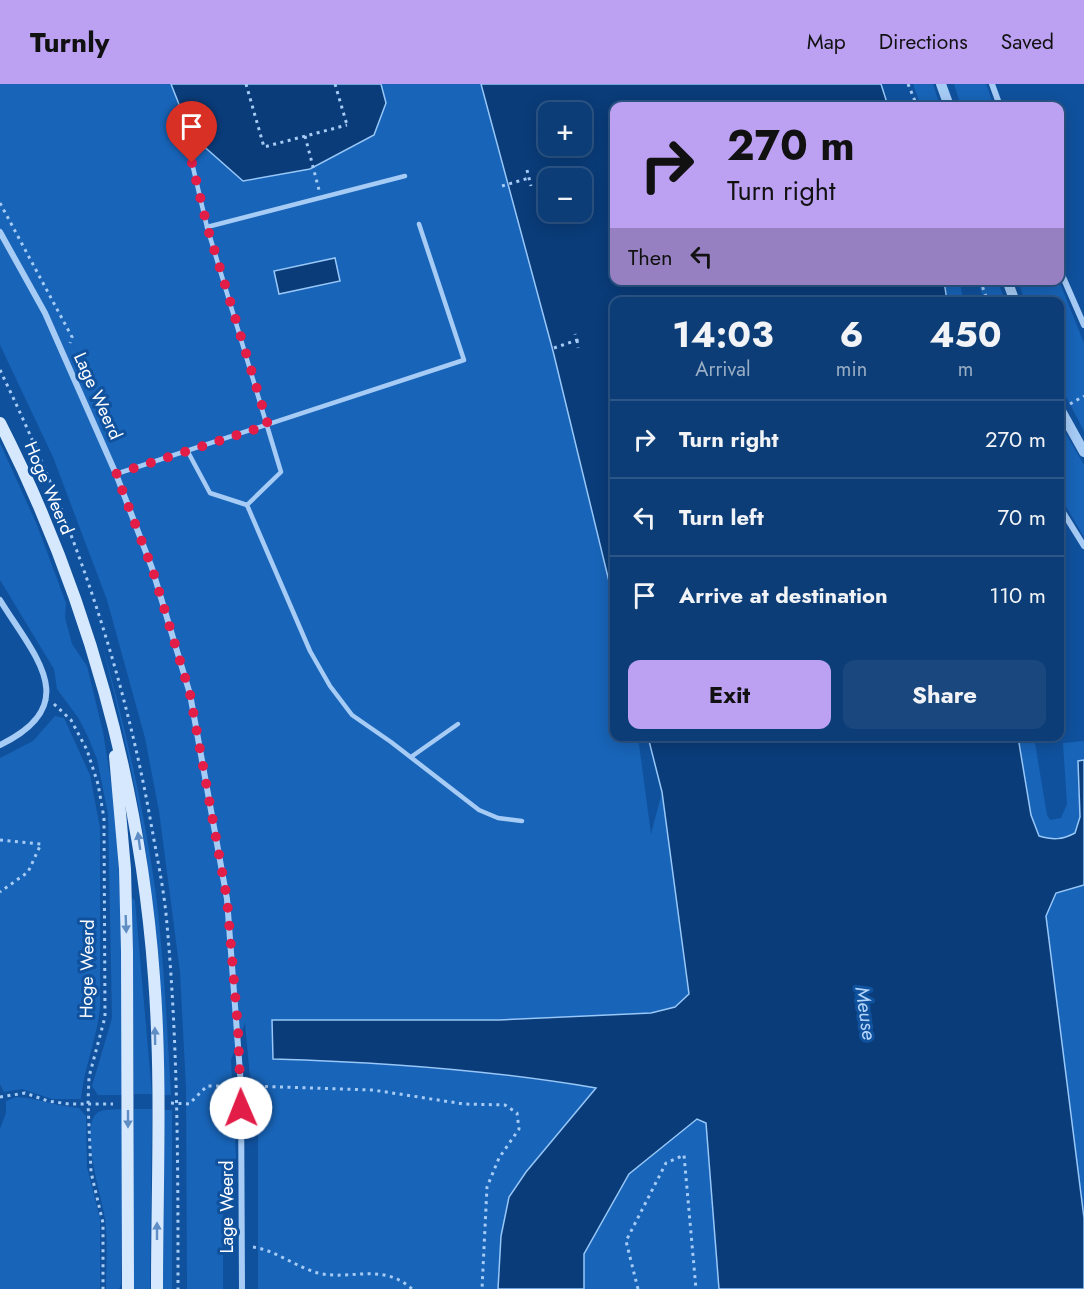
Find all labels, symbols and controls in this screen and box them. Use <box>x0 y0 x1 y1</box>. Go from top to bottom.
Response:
text: Turnly <box>30 22 109 63</box>
text: Map <box>807 27 846 57</box>
text: Directions <box>879 27 968 57</box>
text: Saved <box>1001 27 1054 57</box>
pin <box>166 101 217 163</box>
map controls <box>538 102 592 222</box>
button: + <box>538 102 592 156</box>
icon: arrive <box>175 110 208 143</box>
text: 270 m <box>727 115 855 176</box>
icon: right <box>628 126 706 204</box>
button: − <box>538 168 592 222</box>
text: Turn right <box>727 171 835 210</box>
icon: left <box>685 240 718 273</box>
text: Then <box>628 241 673 273</box>
text: 14:03 <box>672 308 774 360</box>
text: 6 <box>839 308 864 360</box>
text: 450 <box>929 308 1002 360</box>
street label: Lage Weerd <box>67 348 129 444</box>
text: Arrival <box>695 355 751 384</box>
text: min <box>836 355 867 384</box>
text: m <box>958 355 973 384</box>
icon: right <box>628 423 661 456</box>
text: Turn right <box>679 423 779 455</box>
text: 270 m <box>985 423 1046 455</box>
street label: Hoge Weerd <box>18 437 80 539</box>
icon: left <box>628 501 661 534</box>
text: Turn left <box>679 501 764 533</box>
text: 70 m <box>997 501 1046 533</box>
icon: arrive <box>628 579 661 612</box>
text: Arrive at destination <box>679 579 888 611</box>
text: 110 m <box>989 579 1046 611</box>
button: Exit <box>628 660 831 729</box>
button: Share <box>843 660 1046 729</box>
one-way arrow <box>134 832 143 851</box>
one-way arrow <box>122 914 131 933</box>
street label: Hoge Weerd <box>73 919 101 1019</box>
water label: Meuse <box>847 984 884 1042</box>
one-way arrow <box>151 1026 160 1045</box>
position arrow <box>209 1076 273 1140</box>
one-way arrow <box>123 1109 133 1128</box>
street label: Lage Weerd <box>214 1160 240 1254</box>
one-way arrow <box>152 1221 162 1240</box>

